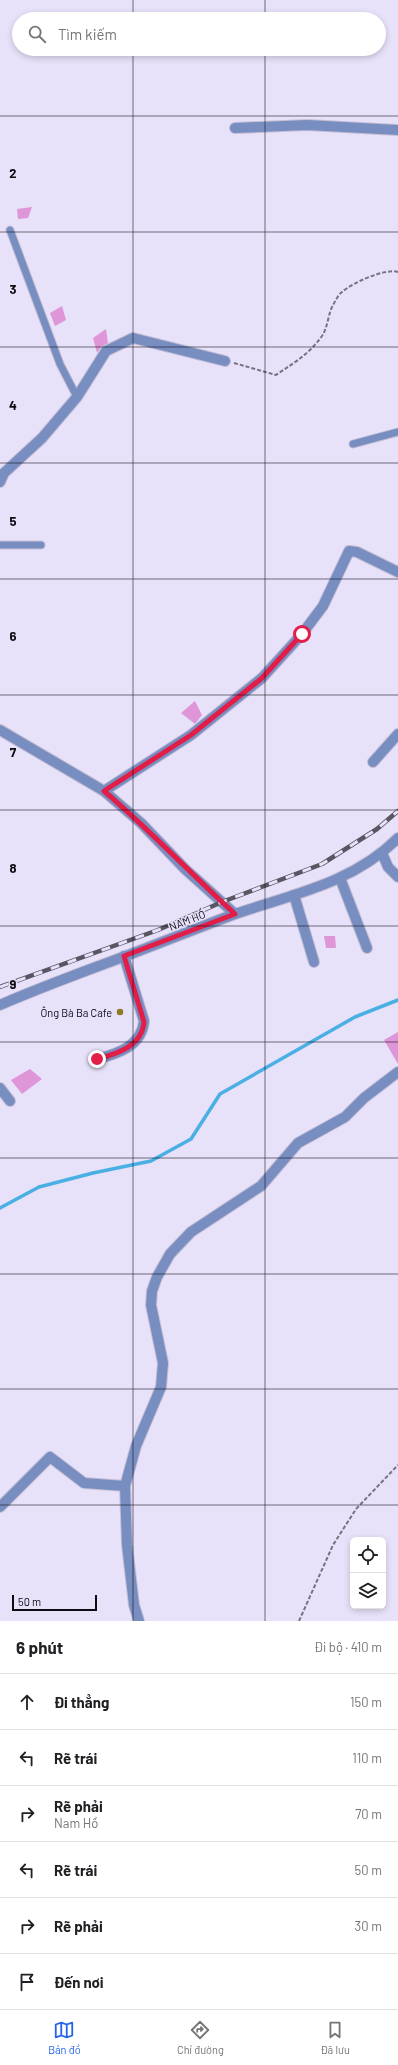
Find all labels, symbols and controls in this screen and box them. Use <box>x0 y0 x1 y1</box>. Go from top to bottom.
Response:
search box <box>12 12 386 56</box>
icon: search <box>26 23 48 45</box>
text: Tìm kiếm <box>58 25 117 43</box>
text: 2 <box>9 165 17 181</box>
text: 3 <box>9 281 17 297</box>
text: 4 <box>9 397 17 413</box>
text: 5 <box>9 513 17 529</box>
route start <box>293 625 311 643</box>
text: 6 <box>10 628 17 644</box>
text: 7 <box>10 744 17 760</box>
text: 8 <box>9 860 17 876</box>
street label: NAM HỒ <box>166 906 207 933</box>
text: 9 <box>10 976 17 992</box>
place label: Ông Bà Ba Cafe <box>40 1006 112 1019</box>
marker: Ông Bà Ba Cafe <box>115 1007 125 1017</box>
route end <box>88 1050 106 1068</box>
map controls <box>350 1537 386 1609</box>
button: locate <box>350 1537 386 1573</box>
button: layers <box>350 1573 386 1609</box>
scale bar <box>12 1593 97 1612</box>
text: 50 m <box>18 1595 41 1608</box>
text: 6 phút <box>16 1637 63 1657</box>
text: Đi bộ · 410 m <box>314 1639 382 1655</box>
icon: ahead <box>16 1691 38 1713</box>
text: Đi thẳng <box>54 1693 109 1711</box>
text: 150 m <box>350 1694 382 1710</box>
icon: left <box>16 1747 38 1769</box>
text: Rẽ trái <box>54 1749 97 1767</box>
text: 110 m <box>352 1750 382 1766</box>
text: Rẽ phải <box>54 1797 103 1815</box>
icon: right <box>16 1803 38 1825</box>
text: 70 m <box>355 1806 382 1822</box>
text: Nam Hồ <box>54 1815 98 1831</box>
icon: left <box>16 1859 38 1881</box>
text: Rẽ trái <box>54 1861 97 1879</box>
text: 50 m <box>355 1862 382 1878</box>
icon: right <box>16 1915 38 1937</box>
text: Rẽ phải <box>54 1917 103 1935</box>
text: 30 m <box>355 1918 382 1934</box>
icon: arrive <box>16 1971 38 1993</box>
text: Đến nơi <box>54 1973 104 1991</box>
tab: Bản đồ <box>48 2019 81 2056</box>
tab: Chỉ đường <box>177 2019 224 2056</box>
tab: Đã lưu <box>320 2019 350 2056</box>

